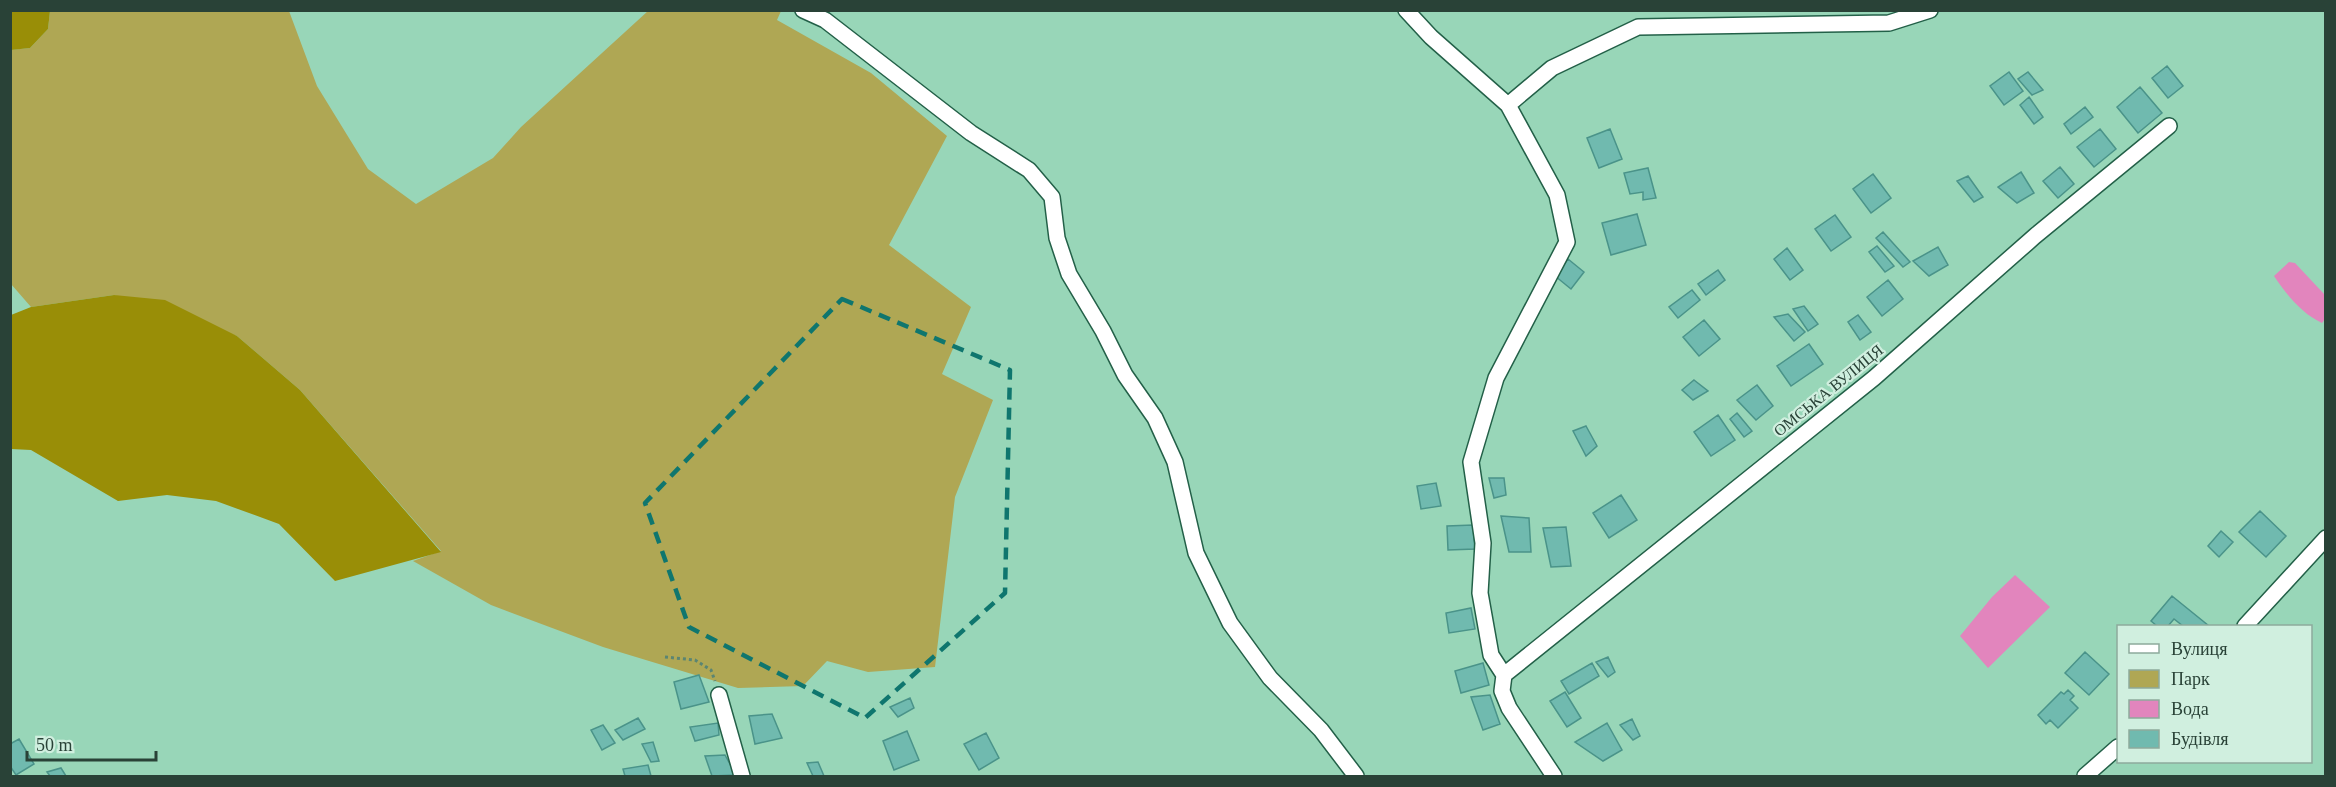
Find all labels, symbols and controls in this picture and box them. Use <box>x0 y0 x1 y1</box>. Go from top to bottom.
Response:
street label: ОМСЬКА ВУЛИЦЯ <box>1770 341 1887 440</box>
legend <box>2117 625 2312 763</box>
text: Вулиця <box>2171 639 2228 659</box>
text: Парк <box>2171 669 2210 689</box>
text: Вода <box>2171 699 2209 719</box>
scale bar <box>27 724 156 762</box>
text: Будівля <box>2171 729 2228 749</box>
text: 50 m <box>36 735 73 755</box>

